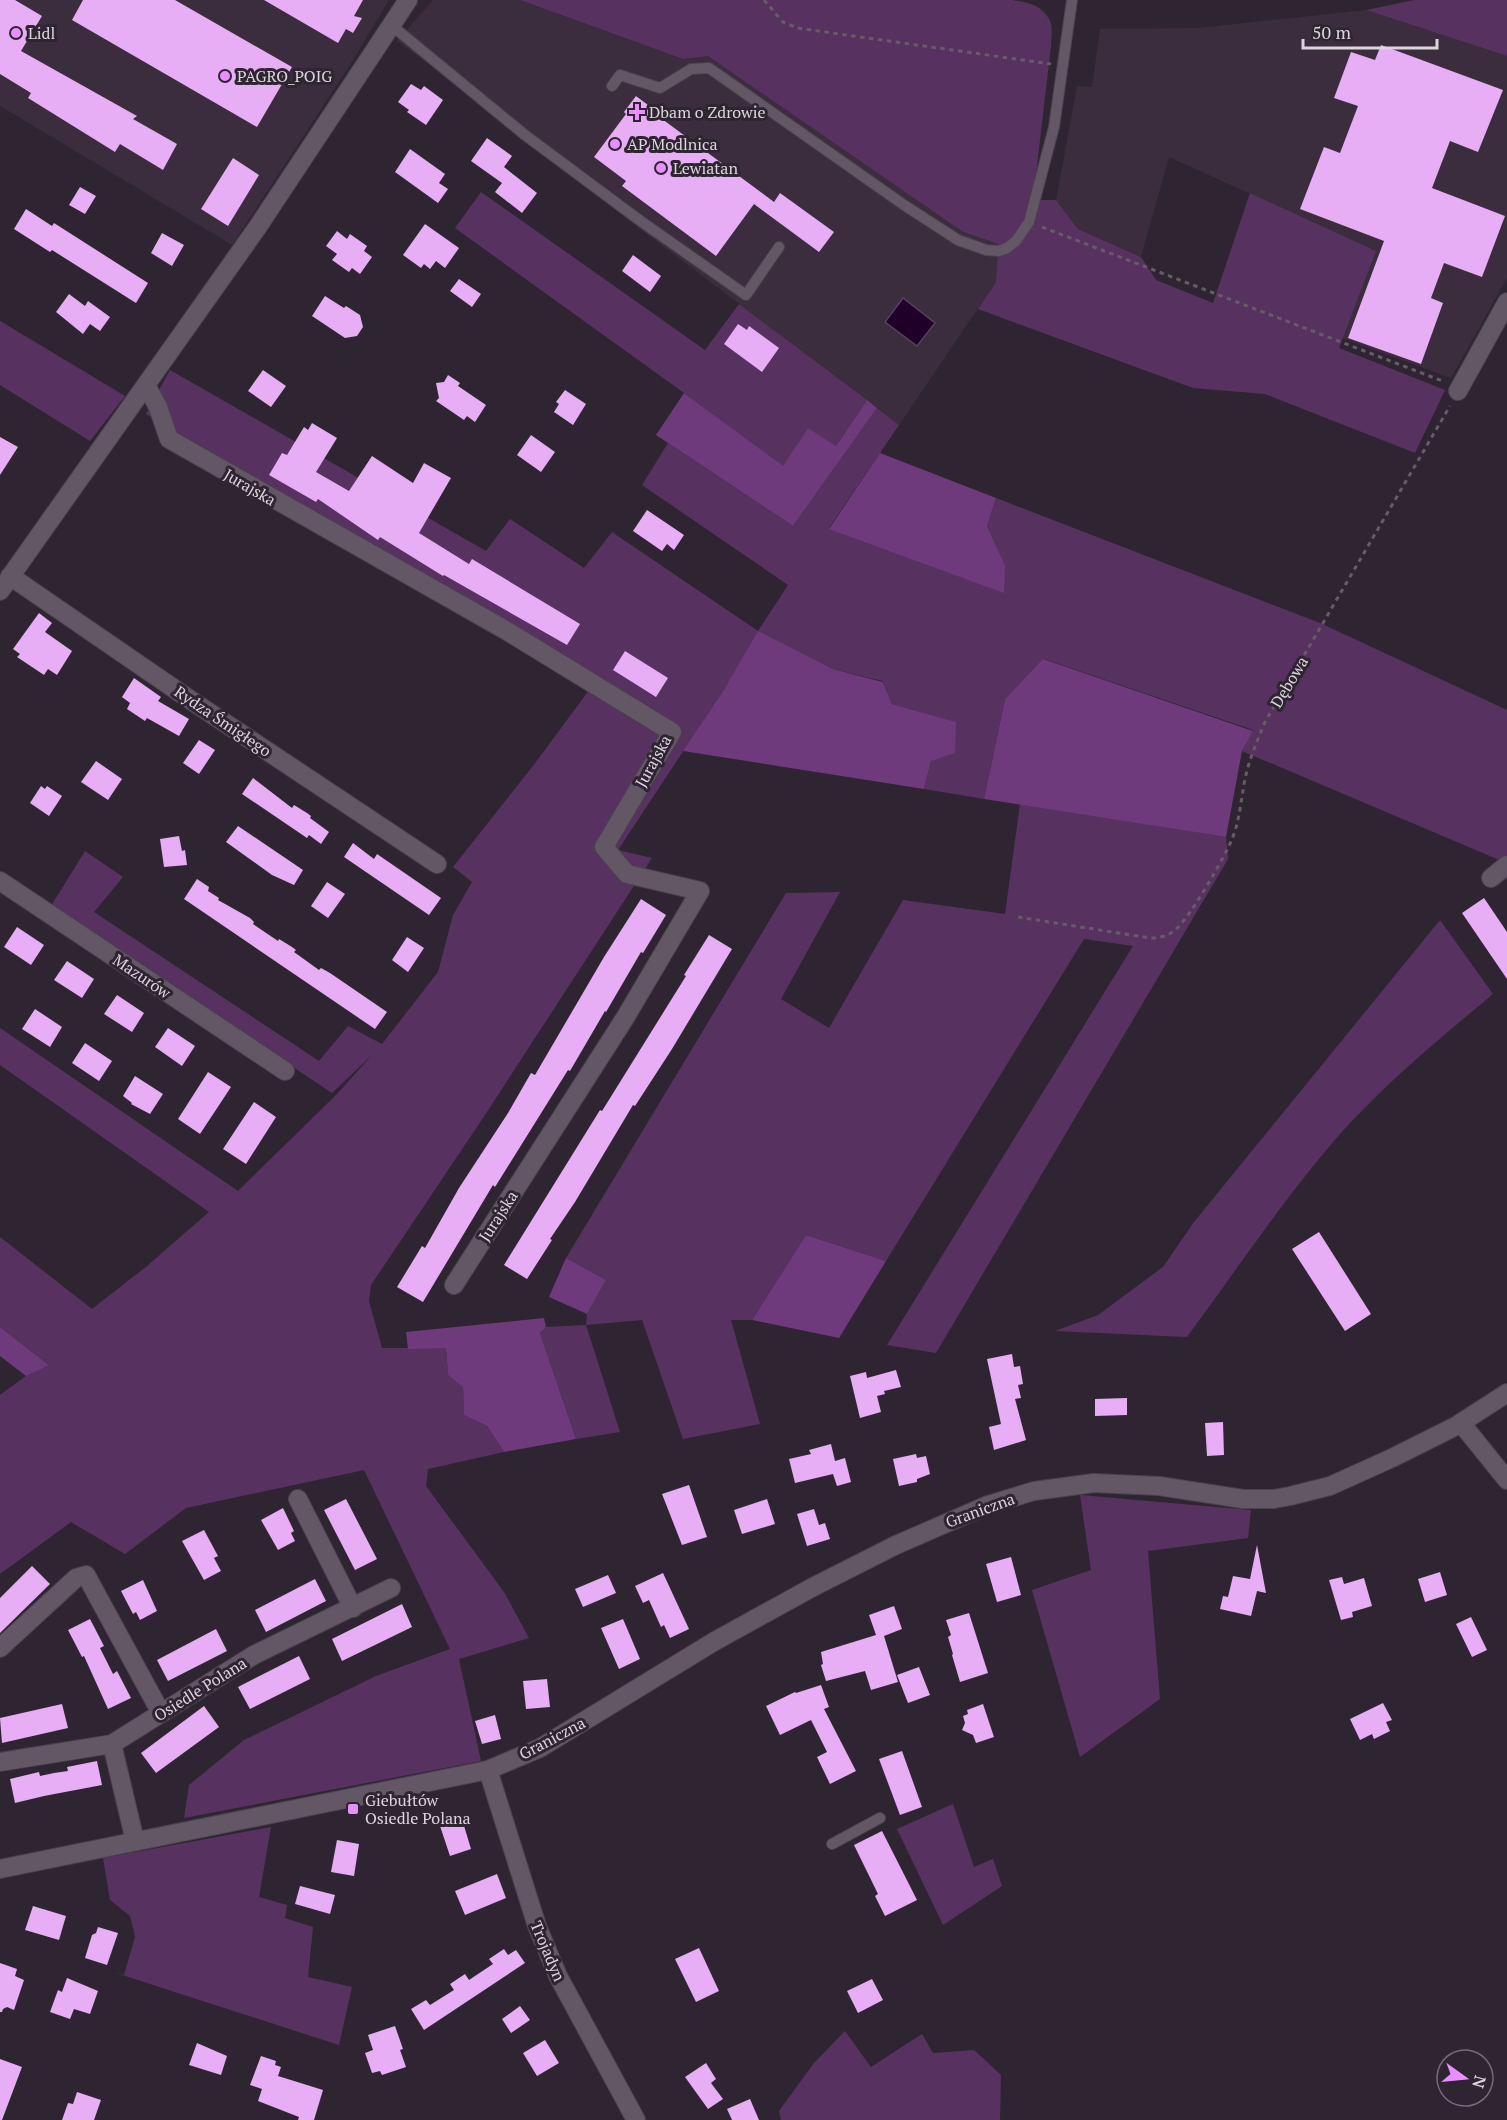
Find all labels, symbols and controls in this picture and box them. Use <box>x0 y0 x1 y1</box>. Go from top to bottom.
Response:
scale bar <box>1303 12 1436 50</box>
text: 50 m <box>1312 20 1352 44</box>
place label: Lidl <box>28 22 55 44</box>
marker: Lidl <box>9 26 23 40</box>
place label: PAGRO_POIG <box>237 65 332 87</box>
marker: PAGRO_POIG <box>218 69 232 83</box>
place label: Dbam o Zdrowie <box>649 101 766 123</box>
marker: Dbam o Zdrowie <box>630 105 644 119</box>
place label: AP Modlnica <box>627 133 718 155</box>
marker: AP Modlnica <box>608 137 622 151</box>
place label: Lewiatan <box>673 157 738 179</box>
marker: Lewiatan <box>654 161 668 175</box>
street label: Jurajska <box>220 463 280 511</box>
street label: Dębowa <box>1265 652 1313 712</box>
street label: Rydza Śmigłego <box>170 680 276 762</box>
street label: Jurajska <box>630 731 676 791</box>
street label: Mazurów <box>109 949 176 1004</box>
street label: Jurajska <box>473 1186 523 1246</box>
street label: Graniczna <box>942 1487 1018 1533</box>
street label: Osiedle Polana <box>149 1652 251 1726</box>
street label: Graniczna <box>515 1711 589 1765</box>
place label: Giebułtów Osiedle Polana <box>365 1789 471 1829</box>
marker: Giebułtów Osiedle Polana <box>346 1802 360 1816</box>
street label: Trojadyn <box>525 1917 571 1985</box>
north arrow <box>1435 2048 1495 2108</box>
text: N <box>1467 2073 1492 2091</box>

